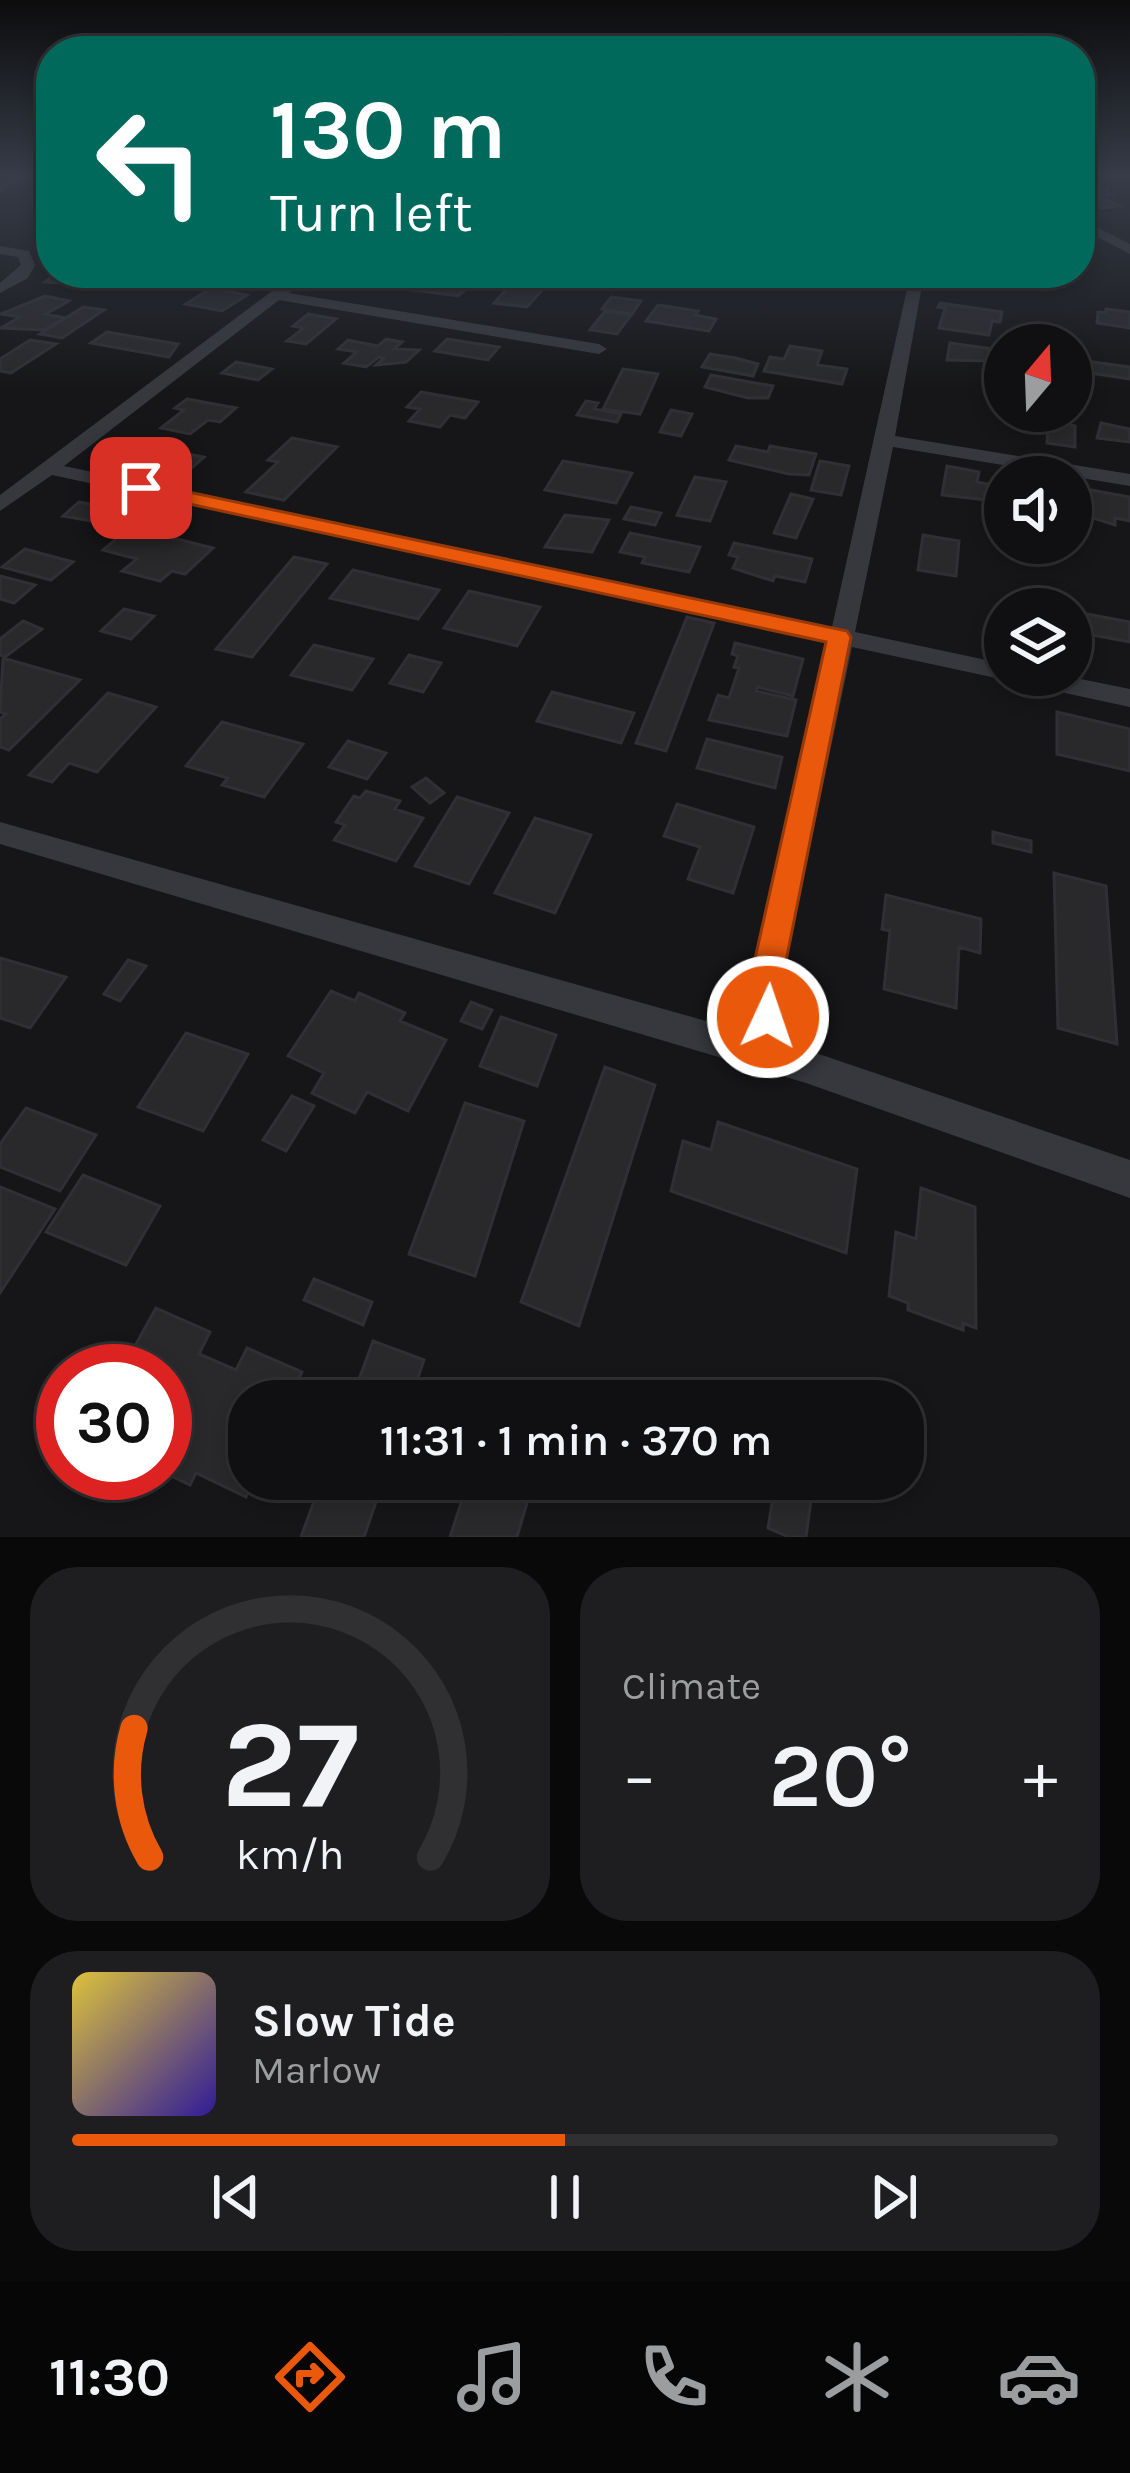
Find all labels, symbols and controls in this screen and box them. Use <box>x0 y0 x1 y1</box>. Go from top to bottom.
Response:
text: 130 m <box>270 81 506 179</box>
icon: left <box>72 84 228 240</box>
text: Turn left <box>270 181 473 245</box>
north arrow <box>984 324 1092 432</box>
map controls <box>984 324 1092 696</box>
pin <box>90 437 192 539</box>
icon: arrive <box>108 455 174 521</box>
button: sound <box>984 456 1092 564</box>
button: layers <box>984 588 1092 696</box>
position arrow <box>705 954 831 1080</box>
speed limit sign: 30 <box>36 1344 192 1500</box>
text: 11:31 · 1 min · 370 m <box>380 1414 772 1466</box>
text: Climate <box>622 1663 761 1709</box>
text: 27 <box>221 1692 359 1837</box>
text: 20° <box>768 1723 912 1829</box>
text: − <box>622 1737 657 1815</box>
text: + <box>1023 1737 1058 1815</box>
text: km/h <box>236 1830 344 1880</box>
text: Slow Tide <box>252 1995 456 2047</box>
text: Marlow <box>252 2047 381 2093</box>
icon: previous <box>203 2164 269 2230</box>
icon: pause <box>532 2164 598 2230</box>
icon: next <box>861 2164 927 2230</box>
icon: directions <box>268 2335 352 2419</box>
icon: music <box>450 2335 534 2419</box>
icon: phone <box>632 2335 716 2419</box>
icon: climate <box>815 2335 899 2419</box>
icon: car <box>997 2335 1081 2419</box>
text: 11:30 <box>49 2345 170 2409</box>

